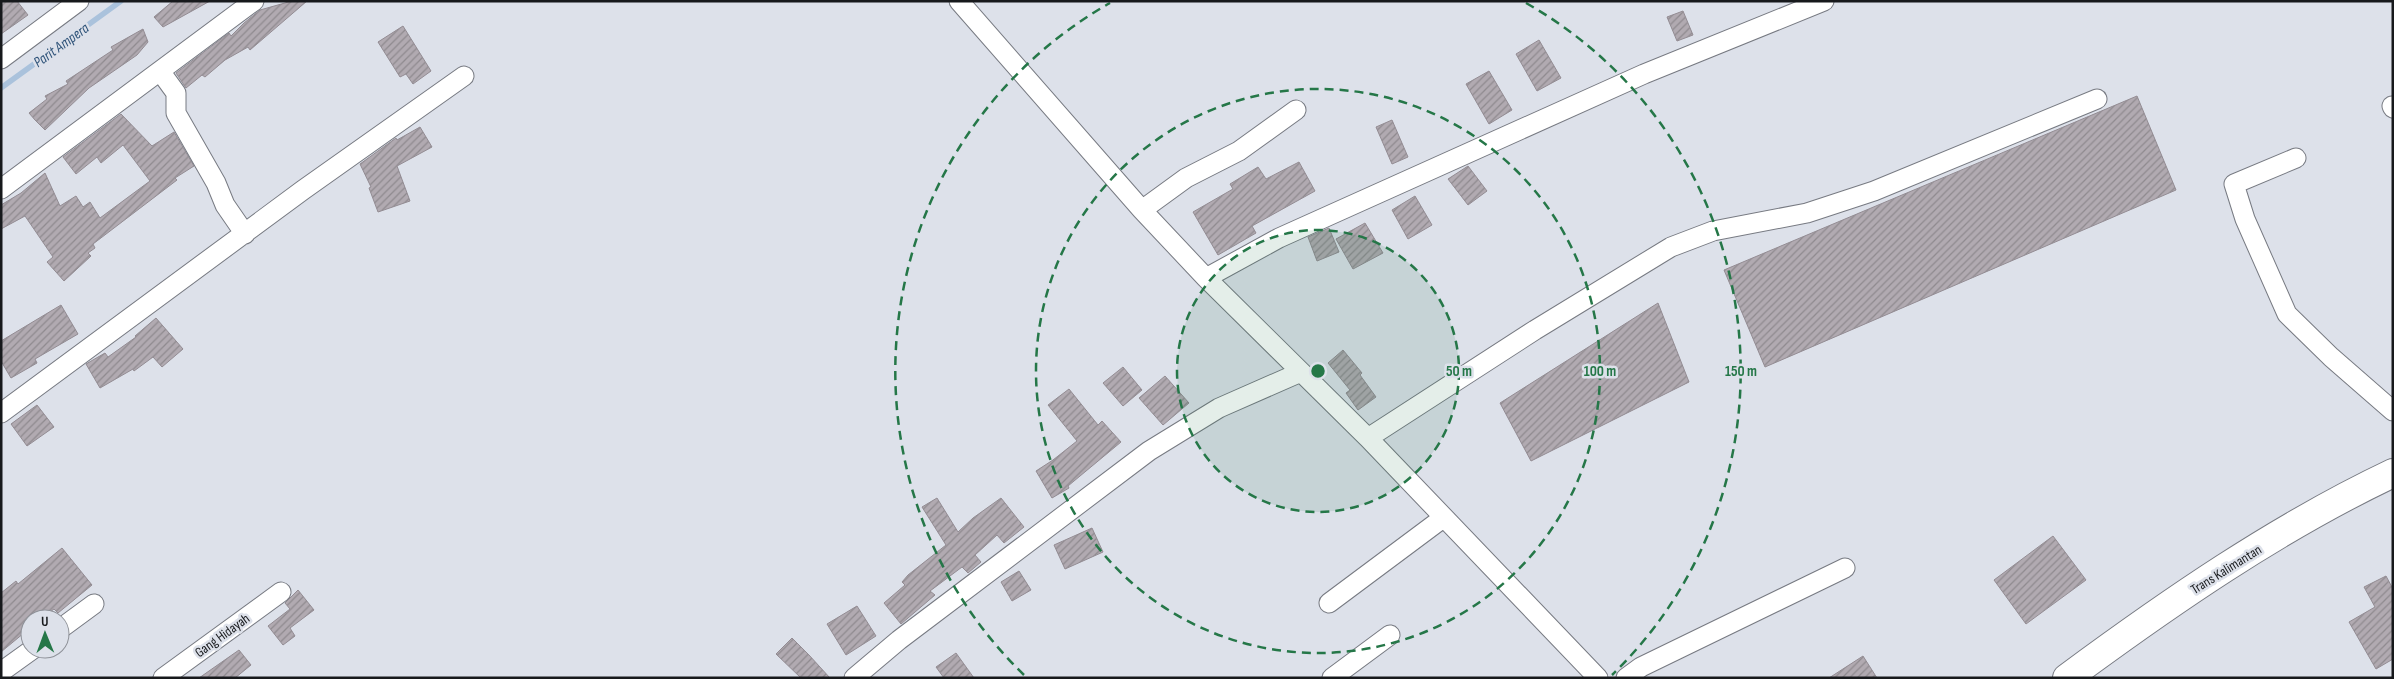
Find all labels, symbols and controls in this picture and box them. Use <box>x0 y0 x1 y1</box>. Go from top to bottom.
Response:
water label: Parit Ampera <box>30 19 93 72</box>
centre of rings <box>1309 362 1327 380</box>
text: 50 m <box>1446 362 1472 381</box>
text: 100 m <box>1584 362 1616 381</box>
text: 150 m <box>1725 362 1757 381</box>
street label: Trans Kalimantan <box>2188 541 2265 598</box>
north arrow <box>20 609 70 659</box>
street label: Gang Hidayah <box>192 610 253 661</box>
text: U <box>41 613 49 630</box>

